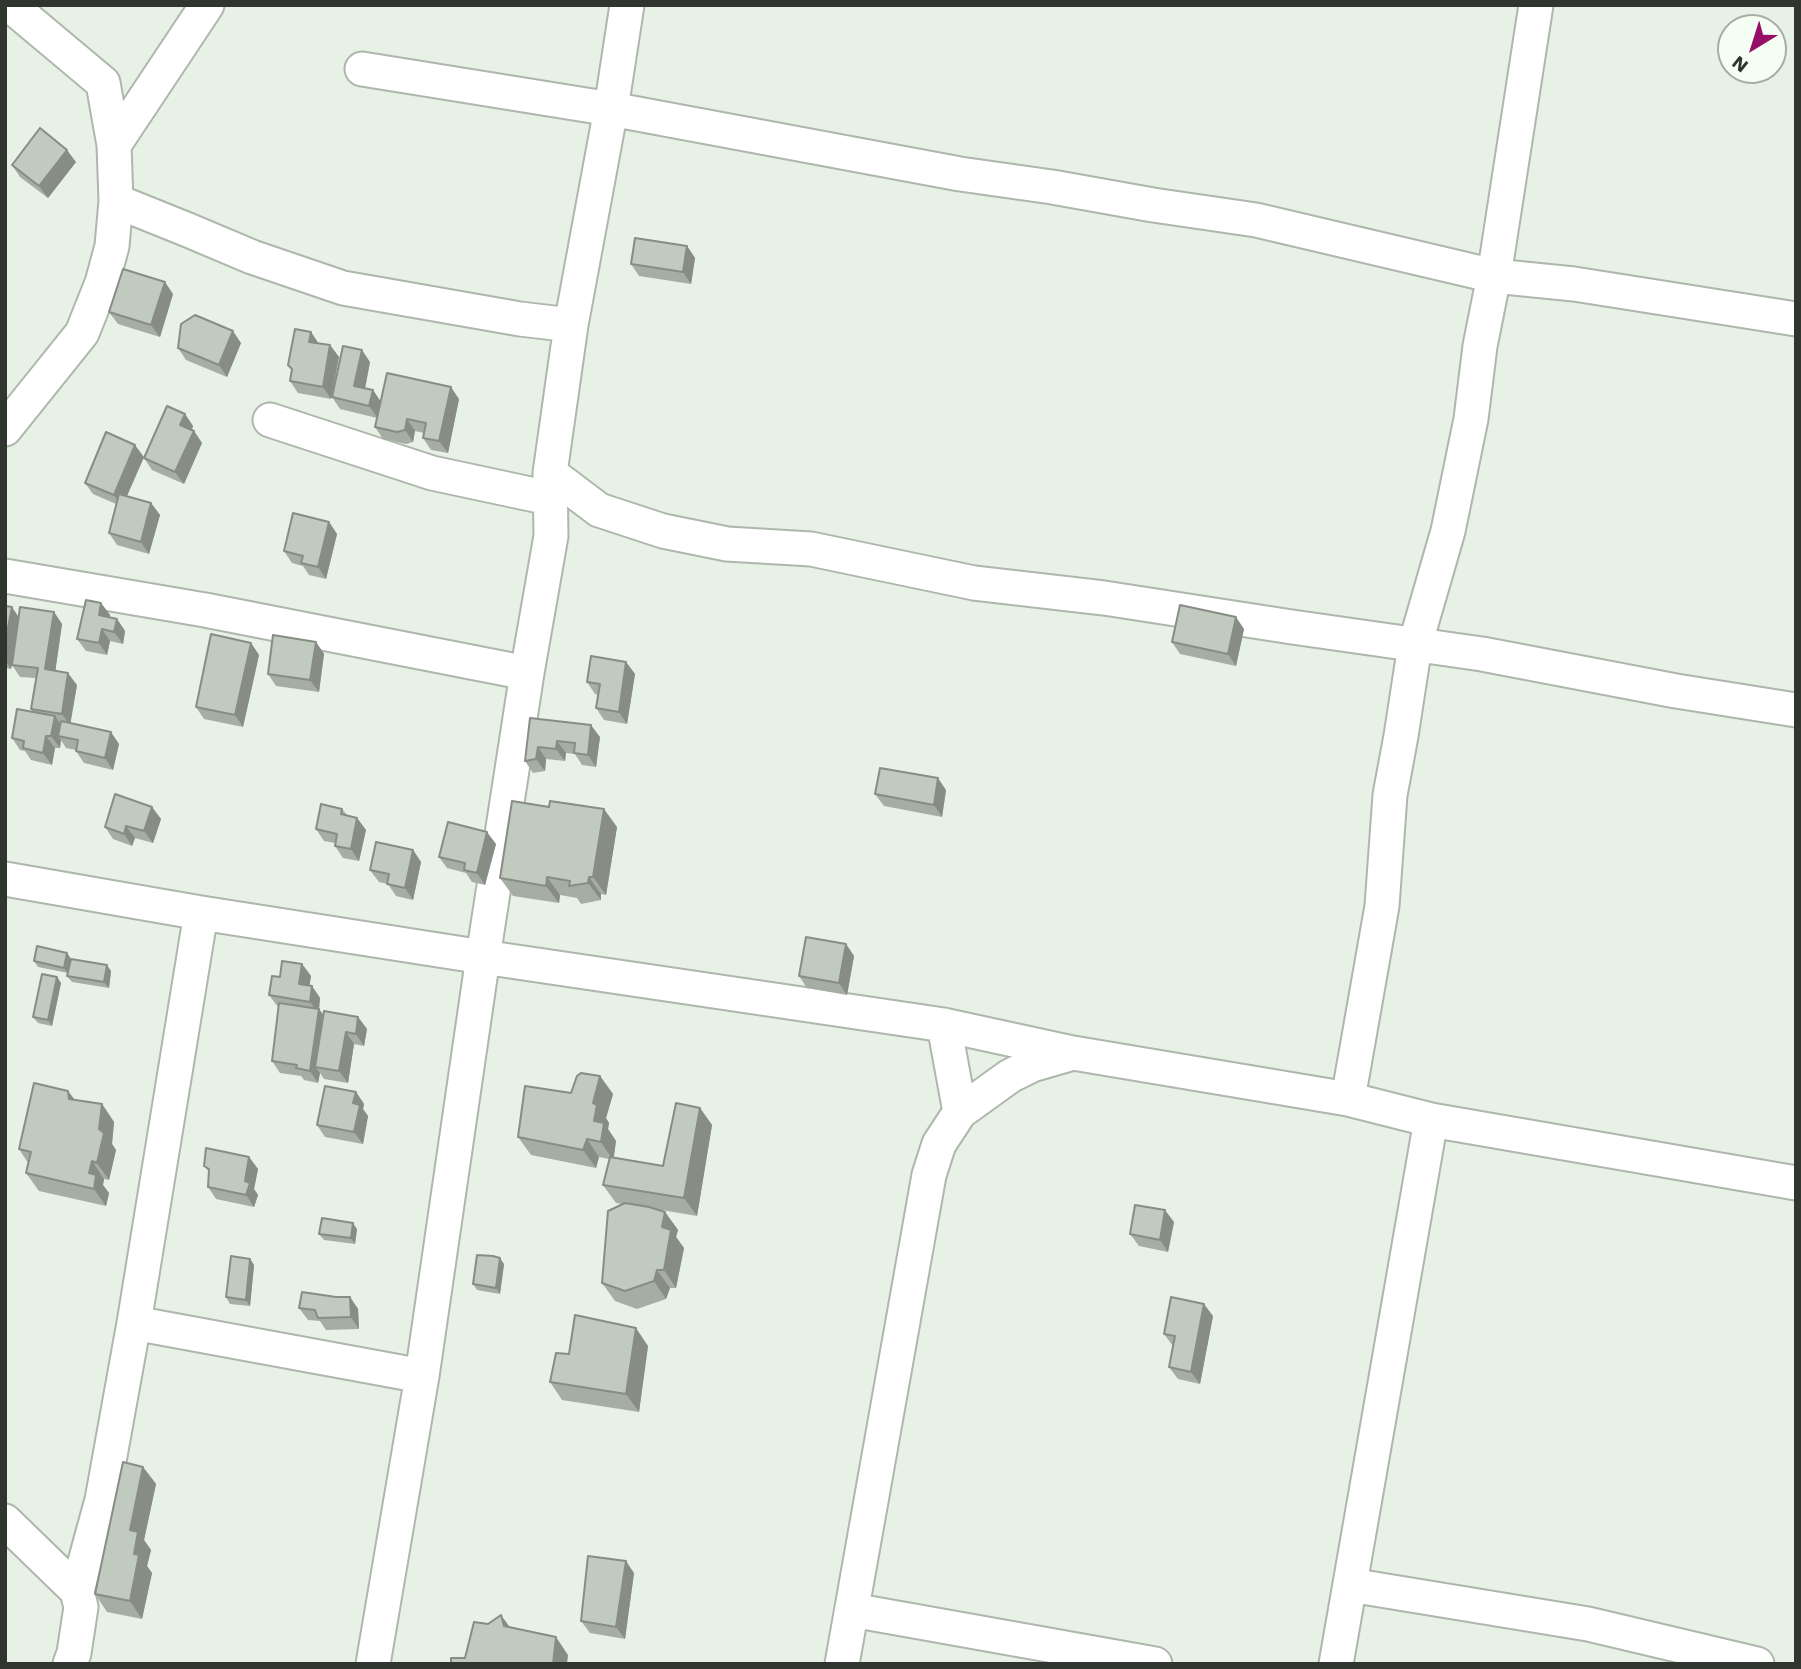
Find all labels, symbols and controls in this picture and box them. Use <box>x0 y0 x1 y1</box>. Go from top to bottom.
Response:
north arrow <box>1717 14 1787 84</box>
text: N <box>1727 51 1753 78</box>

